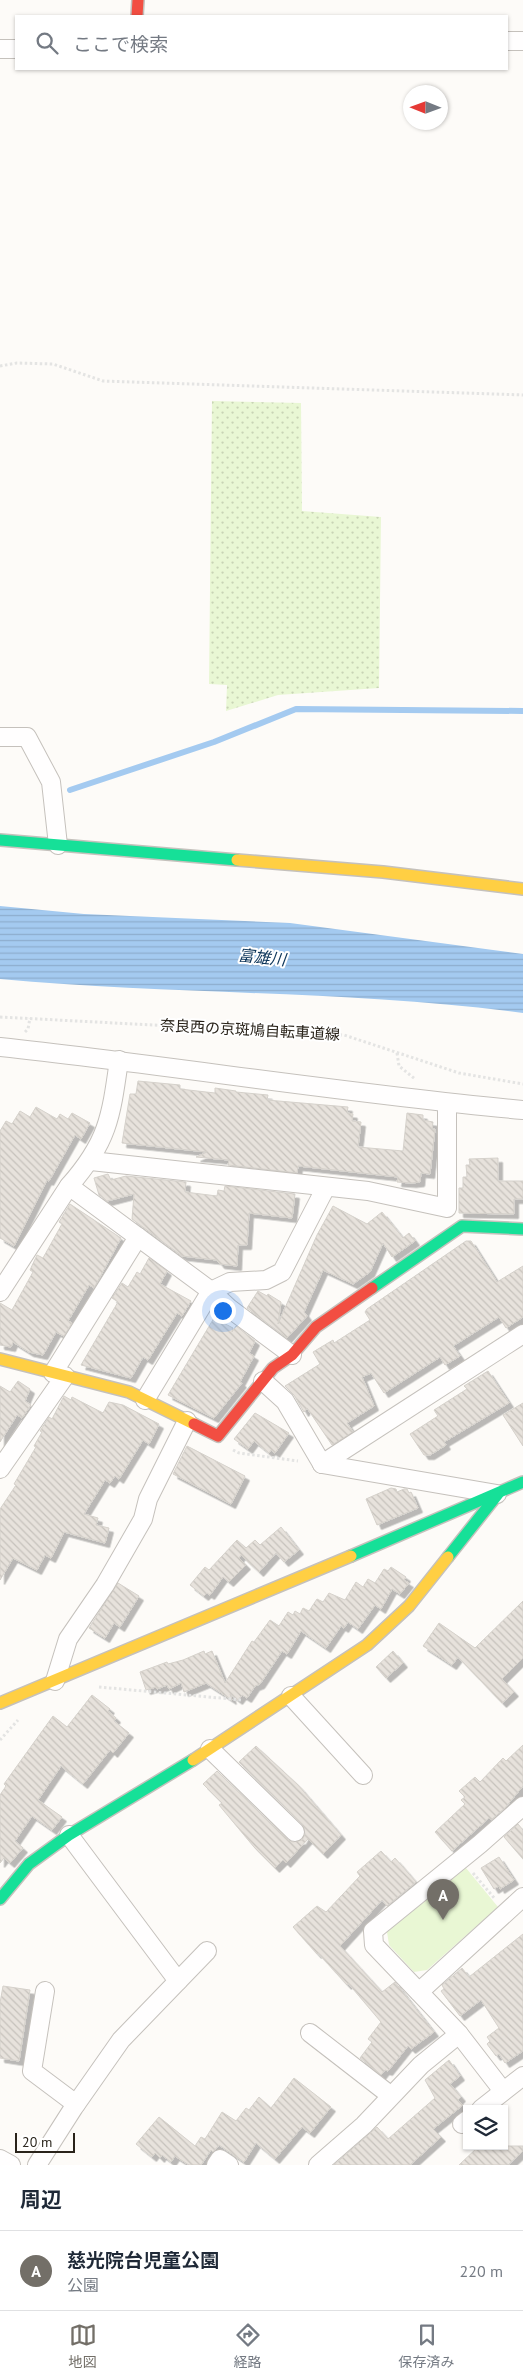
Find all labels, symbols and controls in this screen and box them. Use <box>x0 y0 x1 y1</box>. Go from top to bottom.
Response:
search box <box>15 15 508 70</box>
icon: search <box>33 29 61 57</box>
text: ここで検索 <box>73 32 168 56</box>
north arrow <box>403 85 448 130</box>
water label: 富雄川 <box>237 945 289 970</box>
street label: 奈良西の京斑鳩自転車道線 <box>160 1015 340 1044</box>
your location <box>210 1298 236 1324</box>
pin: A <box>427 1879 459 1920</box>
map controls <box>463 2105 508 2150</box>
button: layers <box>463 2105 508 2150</box>
scale bar <box>15 2130 75 2153</box>
text: 20 m <box>22 2133 52 2151</box>
text: 周辺 <box>20 2186 62 2213</box>
text: 慈光院台児童公園 <box>67 2248 219 2272</box>
text: A <box>31 2261 41 2281</box>
text: 220 m <box>460 2261 503 2281</box>
text: 公園 <box>67 2275 99 2295</box>
tab: 地図 <box>69 2321 97 2371</box>
tab: 経路 <box>234 2321 262 2371</box>
tab: 保存済み <box>399 2321 455 2371</box>

